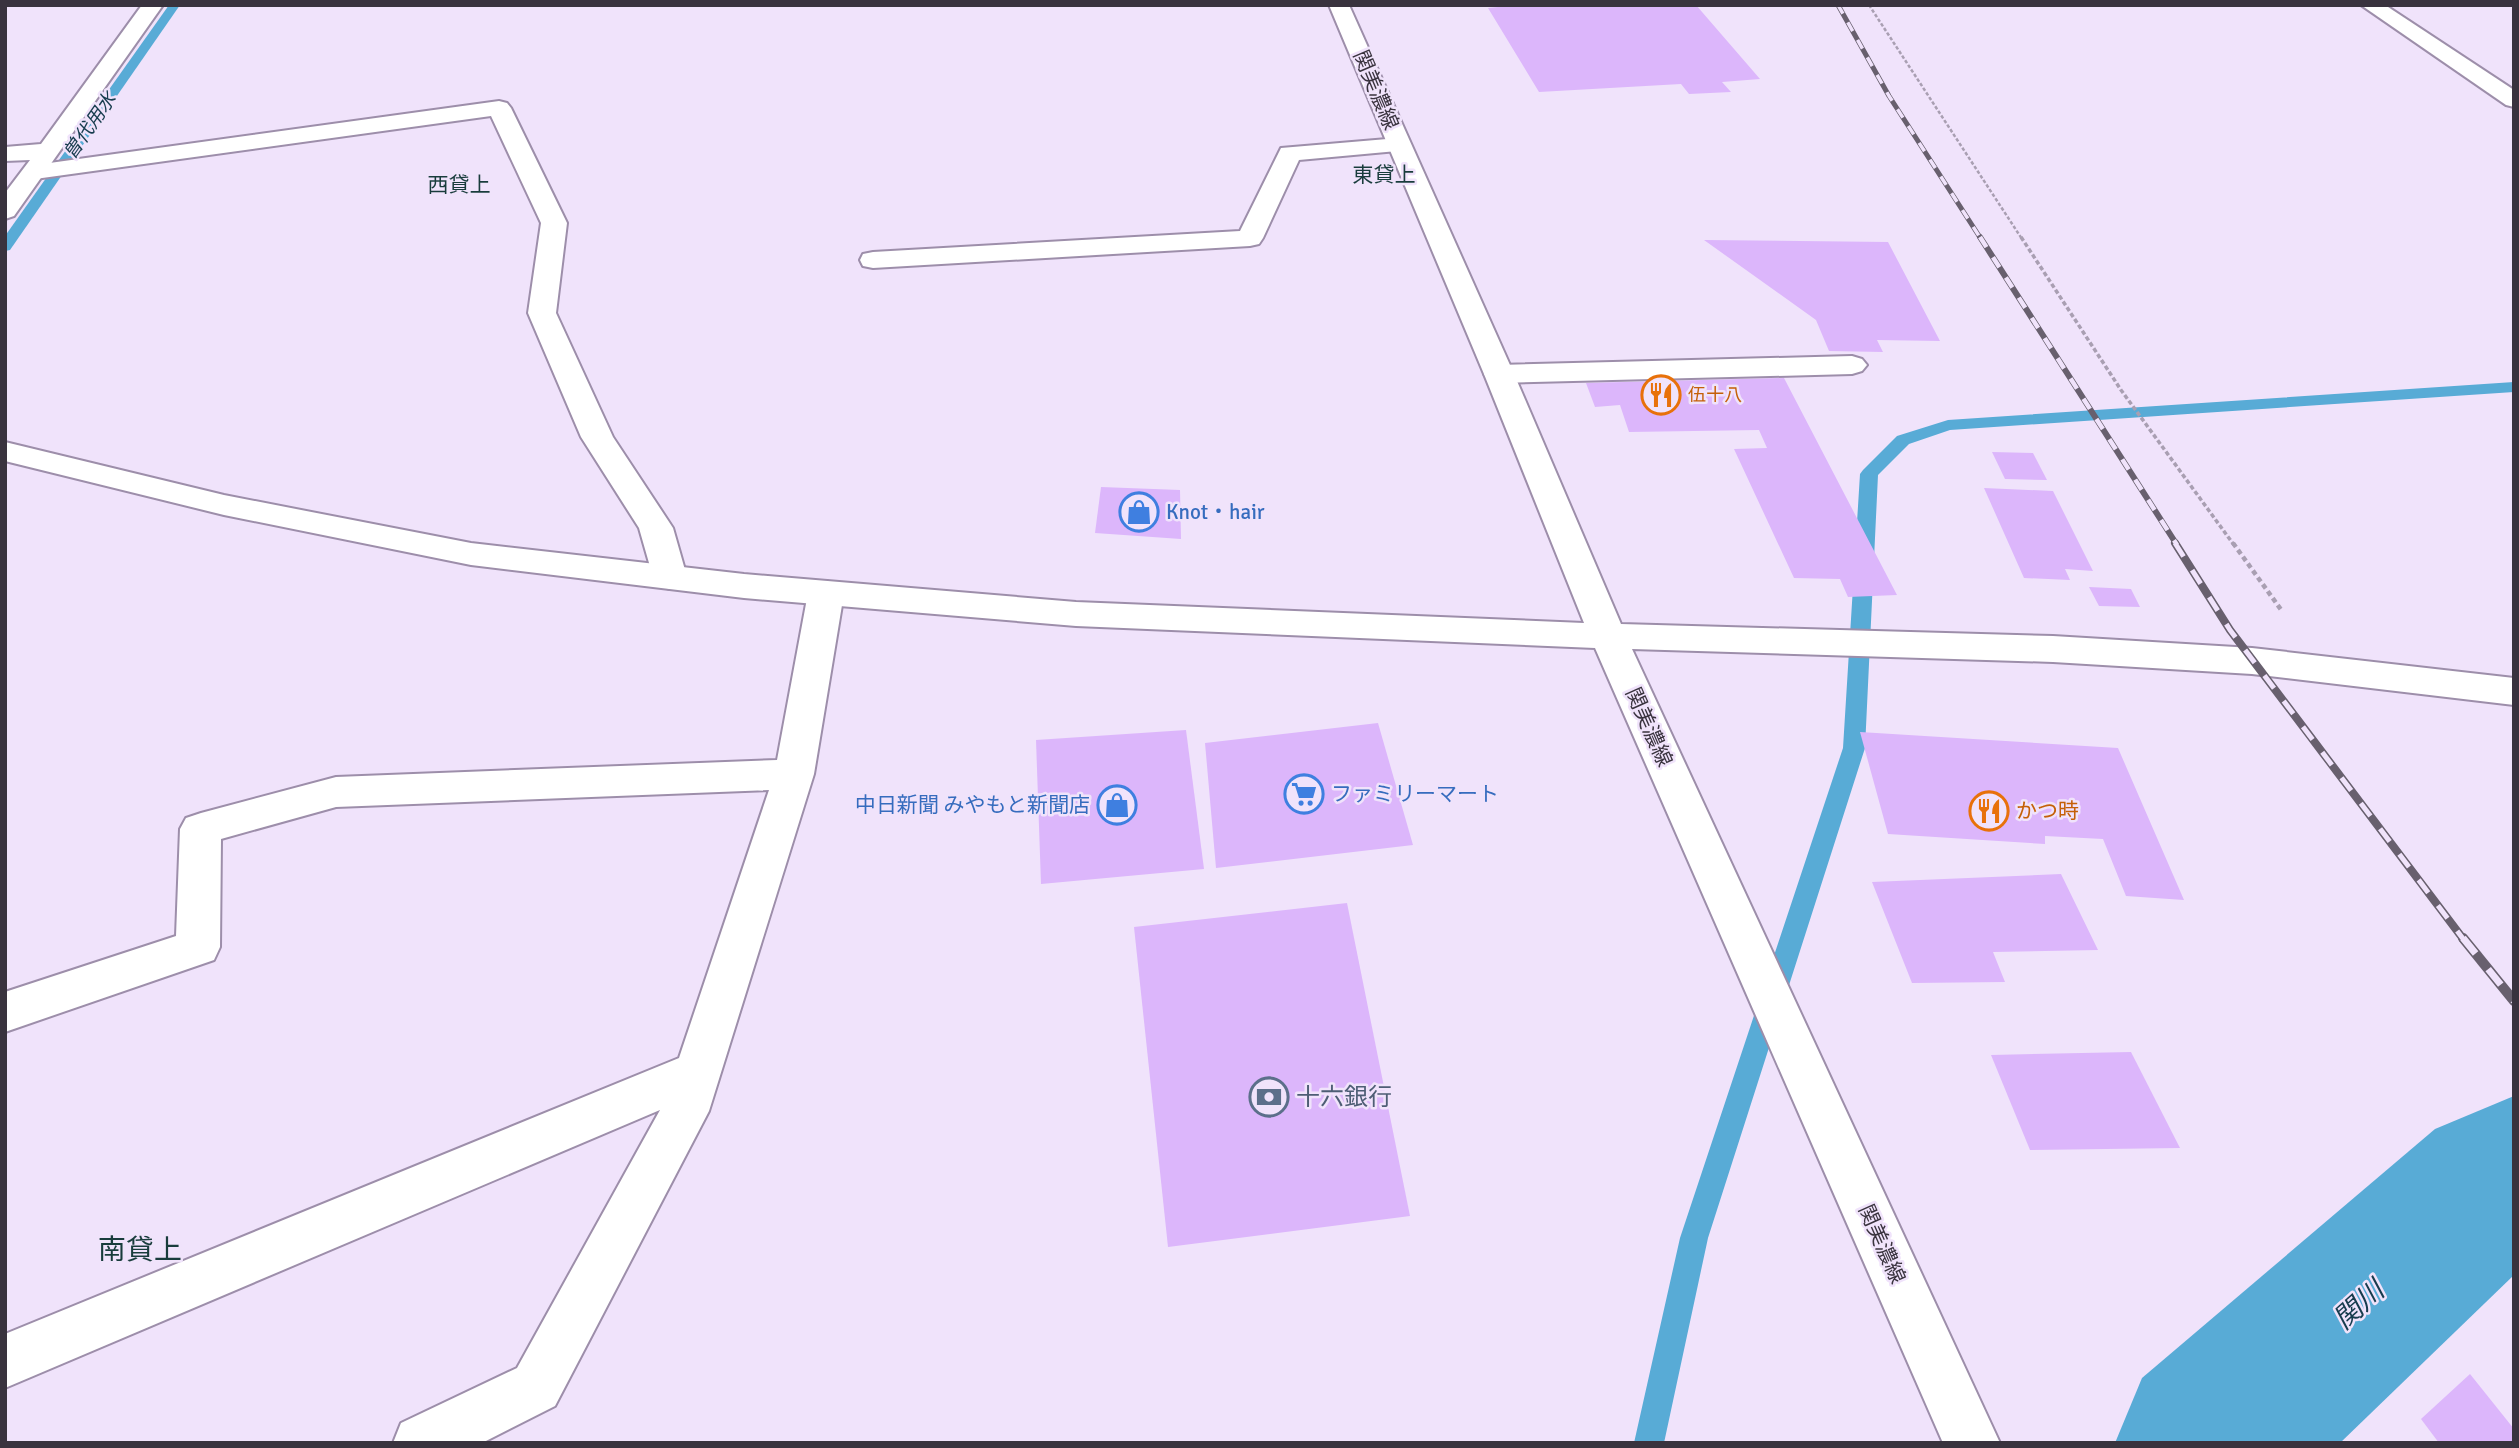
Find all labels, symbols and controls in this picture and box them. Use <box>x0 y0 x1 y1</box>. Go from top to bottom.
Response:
street label: 関美濃線 <box>1348 46 1404 134</box>
water label: 曽代用水 <box>58 86 123 164</box>
district label: 東貸上 <box>1353 162 1416 188</box>
district label: 西貸上 <box>428 172 491 198</box>
restaurant icon: 伍十八 <box>1640 374 1682 416</box>
place label: 伍十八 <box>1688 384 1742 406</box>
shop icon: Knot・hair <box>1118 491 1160 533</box>
place label: Knot・hair <box>1166 499 1265 525</box>
street label: 関美濃線 <box>1620 683 1678 771</box>
supermarket icon: ファミリーマート <box>1283 773 1325 815</box>
place label: ファミリーマート <box>1331 781 1499 807</box>
shop icon: 中日新聞 みやもと新聞店 <box>1096 784 1138 826</box>
restaurant icon: かつ時 <box>1968 790 2010 832</box>
place label: 中日新聞 みやもと新聞店 <box>855 792 1090 818</box>
place label: かつ時 <box>2016 798 2079 824</box>
bank icon: 十六銀行 <box>1248 1076 1290 1118</box>
place label: 十六銀行 <box>1296 1082 1392 1112</box>
street label: 関美濃線 <box>1853 1200 1911 1288</box>
district label: 南貸上 <box>98 1233 182 1267</box>
water label: 関川 <box>2327 1272 2393 1336</box>

